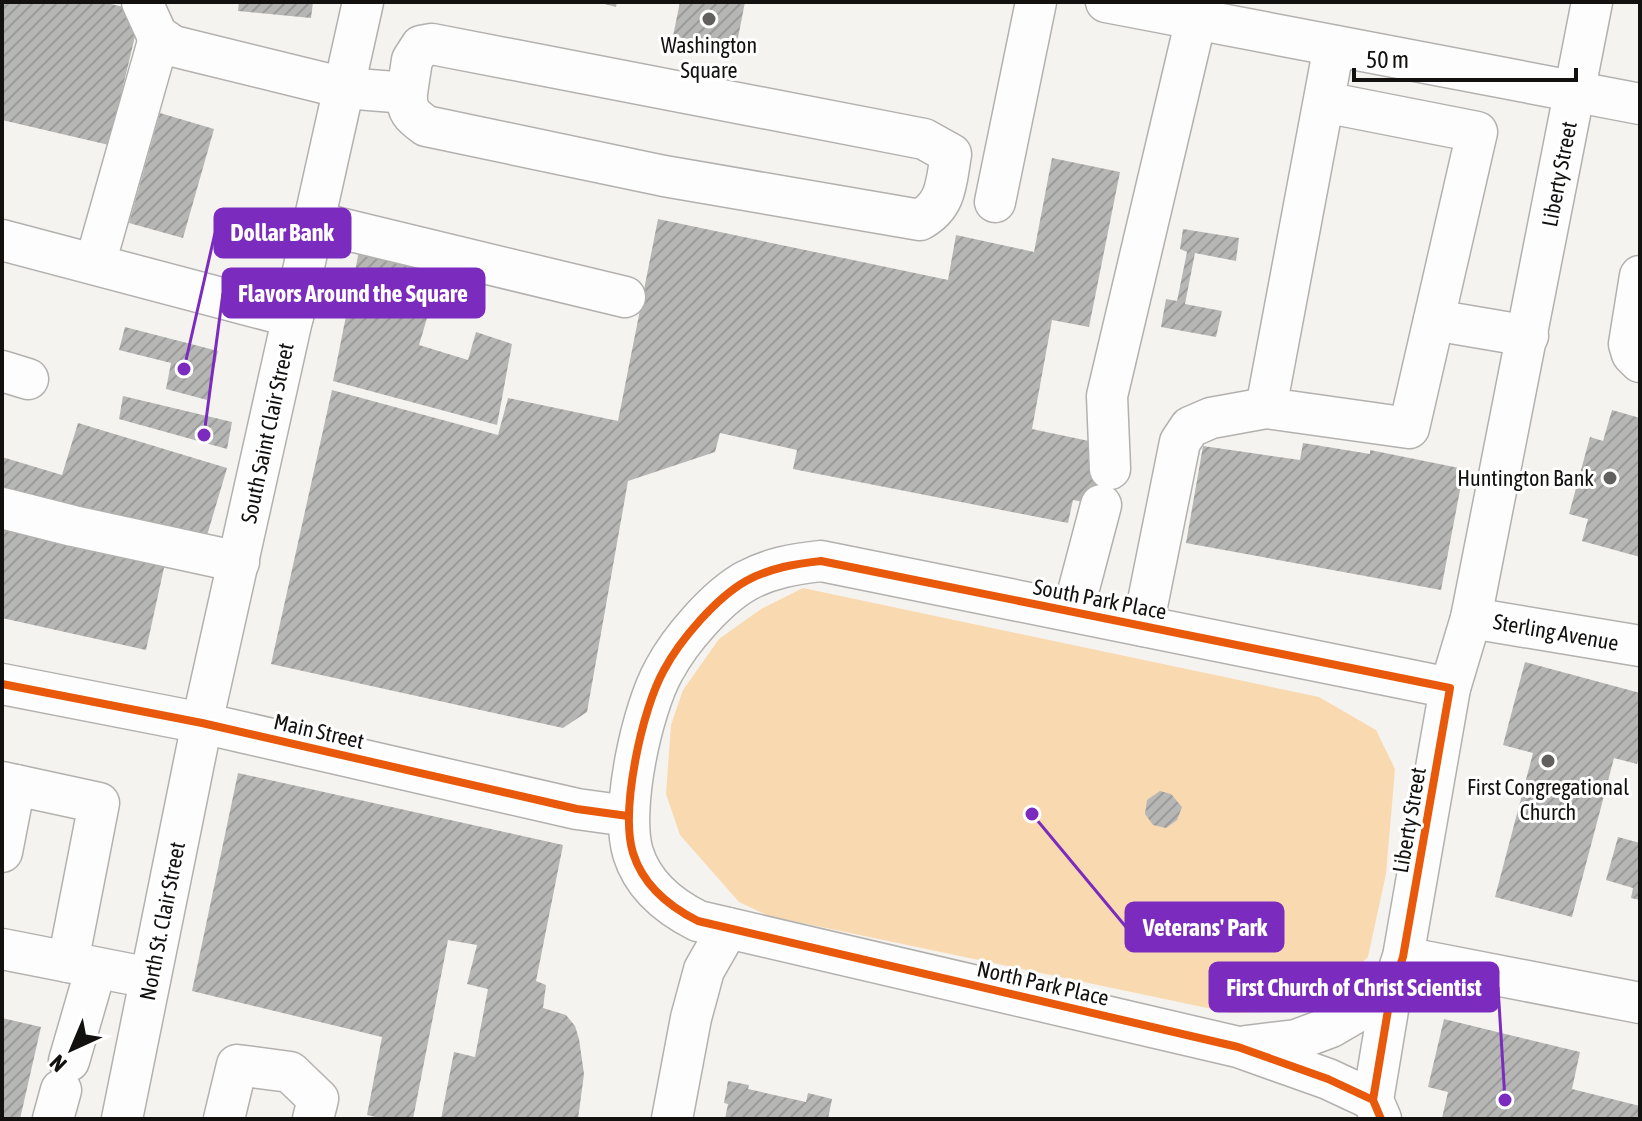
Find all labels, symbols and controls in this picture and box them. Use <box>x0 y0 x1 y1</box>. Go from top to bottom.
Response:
marker: Washington Square <box>700 10 718 28</box>
place label: Washington Square <box>661 32 757 83</box>
scale bar <box>1354 32 1576 82</box>
text: 50 m <box>1366 46 1409 73</box>
street label: Liberty Street <box>1536 119 1582 229</box>
callout: Dollar Bank <box>215 209 350 257</box>
text: Dollar Bank <box>230 219 334 246</box>
callout: Flavors Around the Square <box>223 269 484 317</box>
text: Flavors Around the Square <box>238 280 468 307</box>
street label: South Saint Clair Street <box>235 341 299 525</box>
place label: Huntington Bank <box>1457 465 1594 491</box>
marker: Huntington Bank <box>1601 469 1619 487</box>
street label: South Park Place <box>1031 573 1169 625</box>
street label: Sterling Avenue <box>1491 608 1621 656</box>
street label: Main Street <box>271 708 367 754</box>
marker: First Congregational Church <box>1539 752 1557 770</box>
street label: Liberty Street <box>1387 765 1431 875</box>
place label: First Congregational Church <box>1467 774 1629 825</box>
street label: North St. Clair Street <box>134 840 190 1002</box>
callout: Veterans' Park <box>1126 903 1283 951</box>
text: Veterans' Park <box>1142 914 1268 941</box>
street label: North Park Place <box>975 955 1111 1011</box>
callout: First Church of Christ Scientist <box>1210 963 1498 1011</box>
text: First Church of Christ Scientist <box>1226 974 1482 1001</box>
north arrow <box>32 1009 112 1089</box>
text: N <box>44 1050 72 1077</box>

